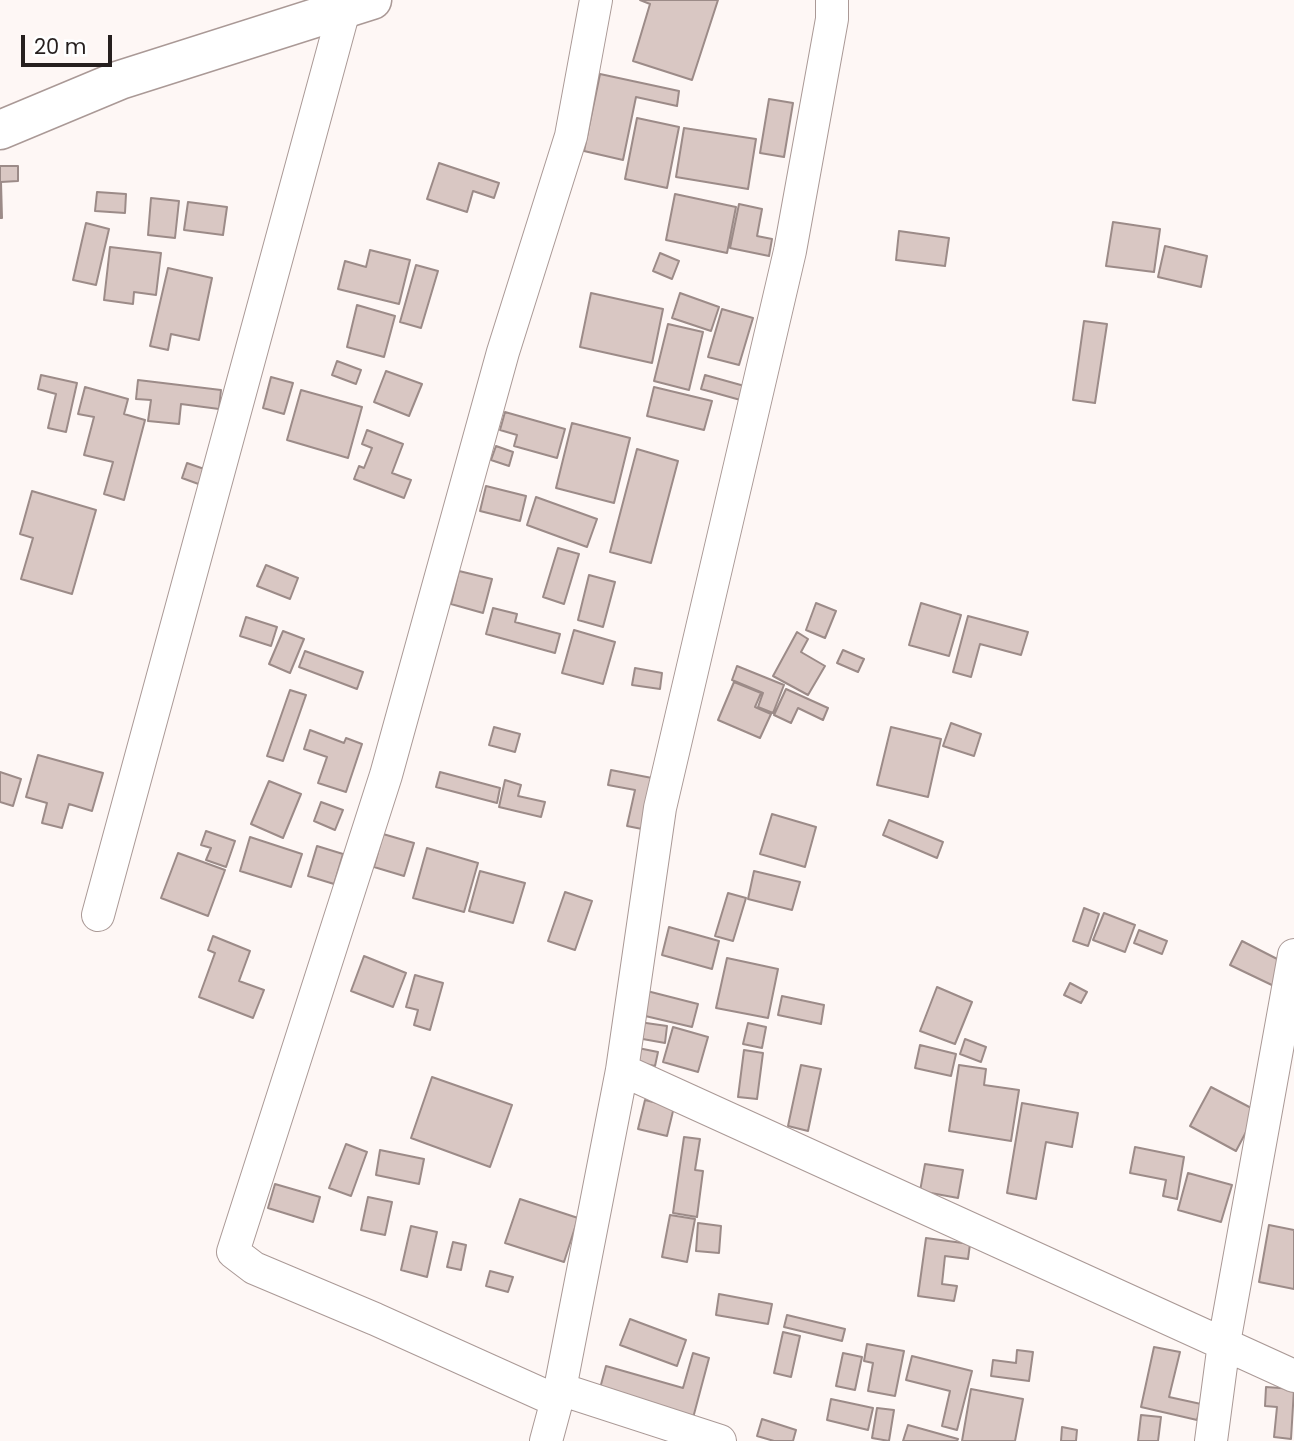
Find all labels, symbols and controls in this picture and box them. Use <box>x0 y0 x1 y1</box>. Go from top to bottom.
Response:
scale bar <box>24 21 116 65</box>
text: 20 m <box>34 32 87 61</box>

